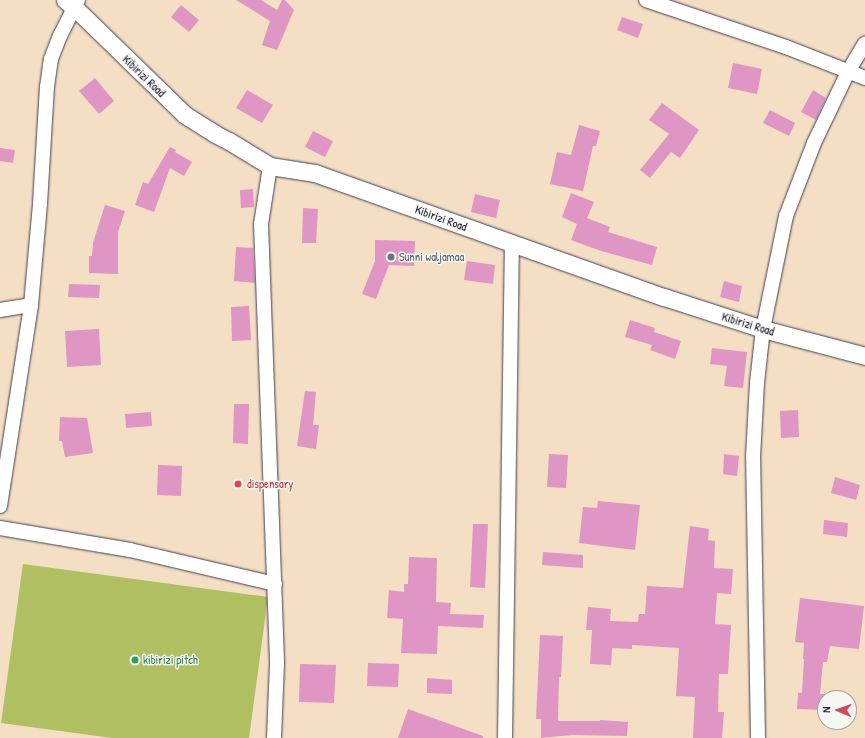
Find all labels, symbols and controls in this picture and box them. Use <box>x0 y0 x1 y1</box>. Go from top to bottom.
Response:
street label: Kibirizi Road <box>120 52 168 100</box>
street label: Kibirizi Road <box>413 202 469 234</box>
place label: Sunni waljamaa <box>399 250 464 264</box>
marker: Sunni waljamaa <box>386 252 396 262</box>
street label: Kibirizi Road <box>720 309 776 339</box>
place label: dispensary <box>247 477 293 491</box>
marker: dispensary <box>232 478 244 490</box>
place label: kibirizi pitch <box>143 653 198 667</box>
marker: kibirizi pitch <box>130 655 140 665</box>
north arrow <box>817 690 857 730</box>
text: N <box>819 706 833 713</box>

